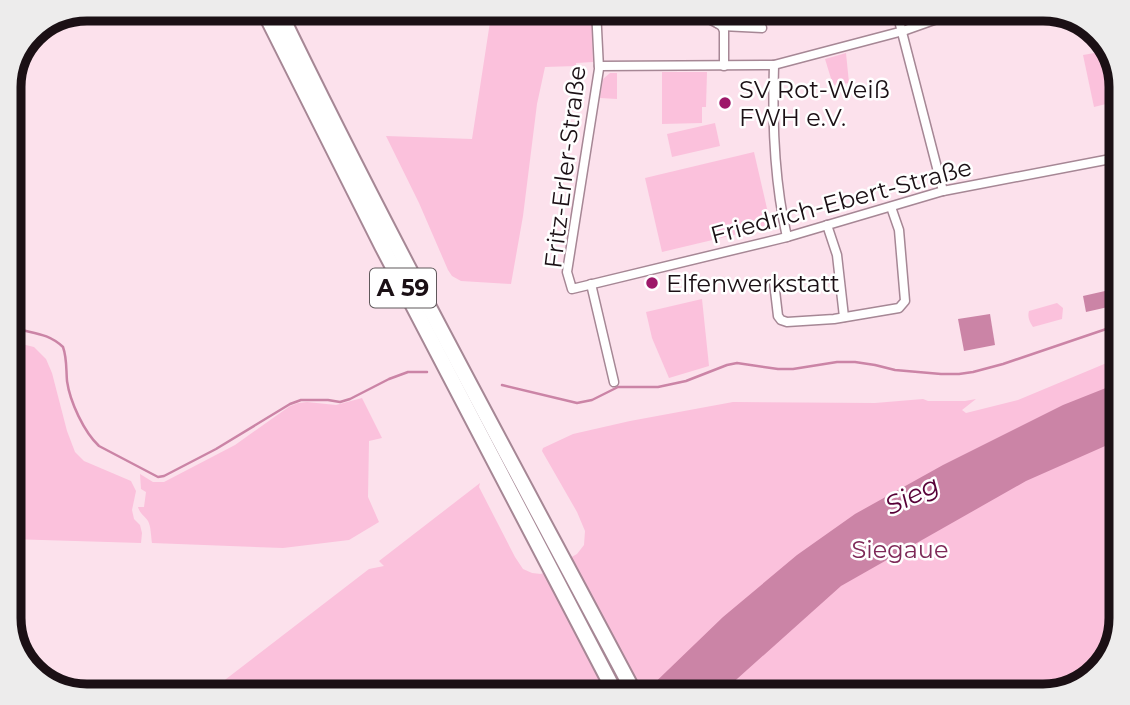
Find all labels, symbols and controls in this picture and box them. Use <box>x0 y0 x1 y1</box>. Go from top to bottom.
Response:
street label: Fritz-Erler-Straße <box>538 64 592 270</box>
place label: SV Rot-Weiß FWH e.V. <box>739 75 890 132</box>
marker: SV Rot-Weiß FWH e.V. <box>717 95 733 111</box>
street label: Friedrich-Ebert-Straße <box>707 152 975 250</box>
road number: A 59 <box>370 268 436 308</box>
place label: Elfenwerkstatt <box>666 269 840 298</box>
marker: Elfenwerkstatt <box>644 275 660 291</box>
water label: Sieg <box>880 468 944 522</box>
park label: Siegaue <box>852 535 948 564</box>

